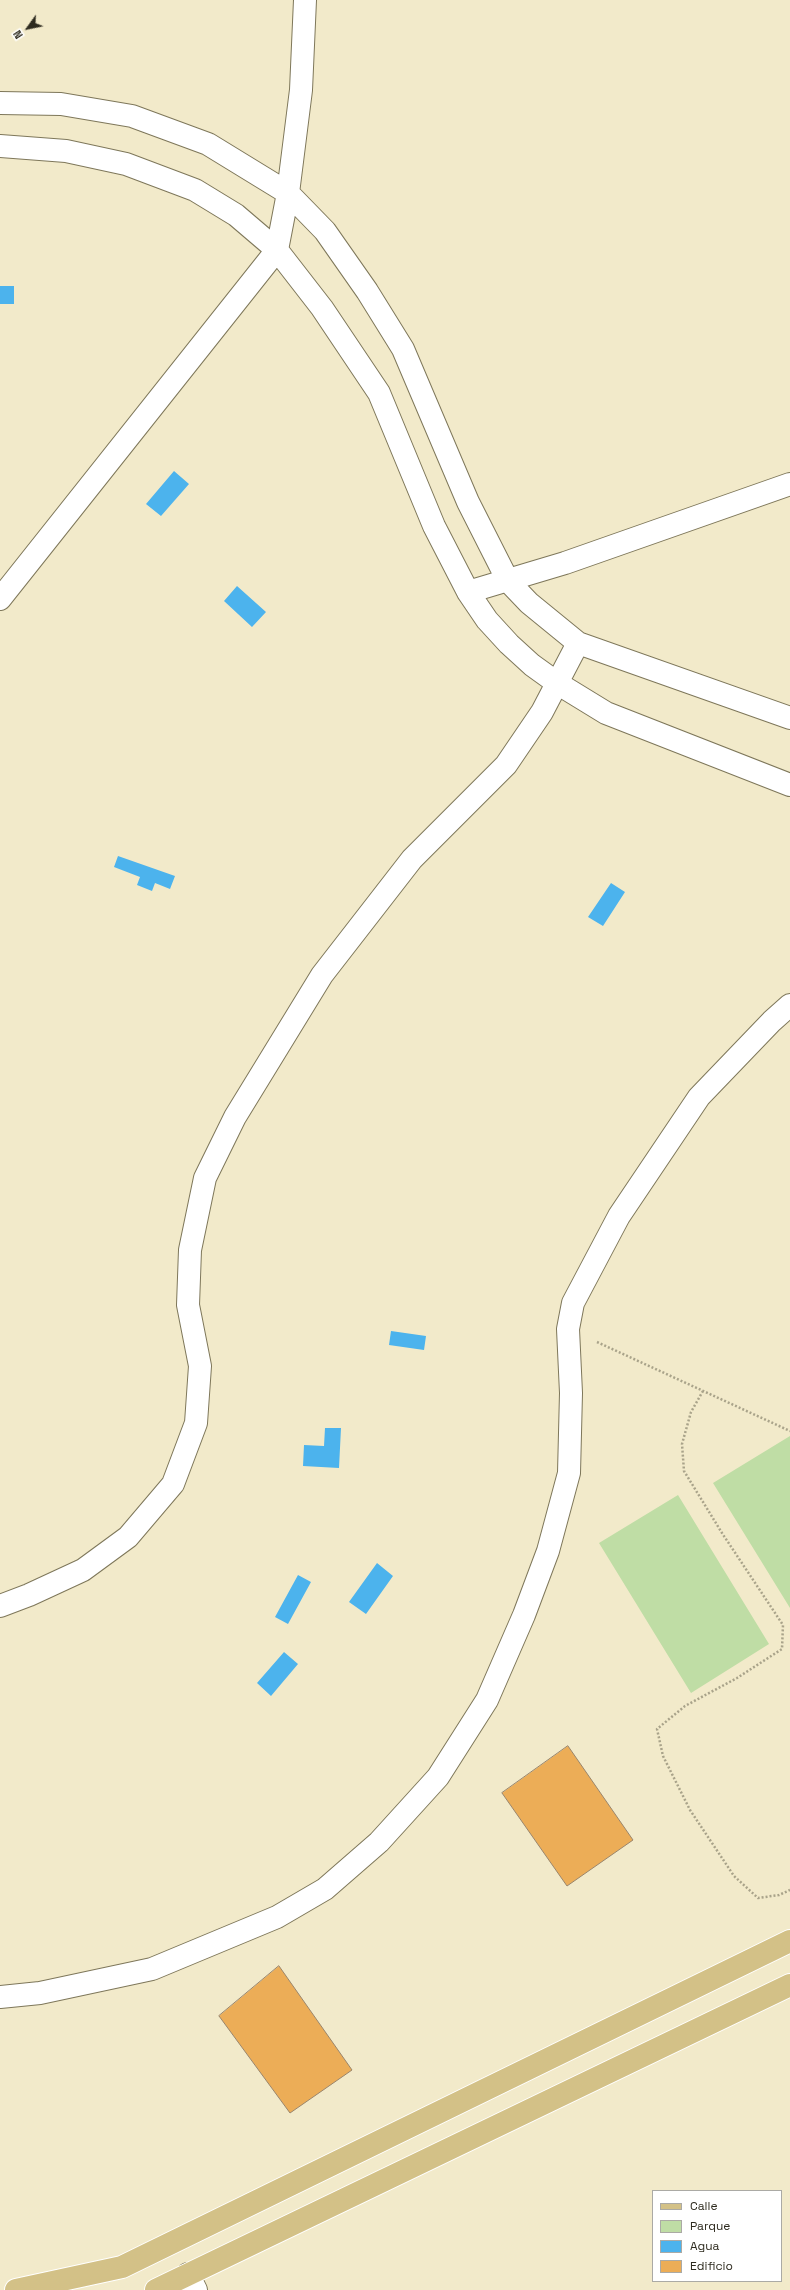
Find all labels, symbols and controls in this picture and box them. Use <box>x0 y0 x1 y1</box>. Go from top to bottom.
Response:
north arrow <box>8 8 48 48</box>
text: N <box>10 28 26 41</box>
legend <box>652 2190 782 2282</box>
text: Calle <box>690 2198 718 2214</box>
text: Parque <box>690 2218 730 2234</box>
text: Agua <box>690 2238 720 2254</box>
text: Edificio <box>690 2258 733 2274</box>

